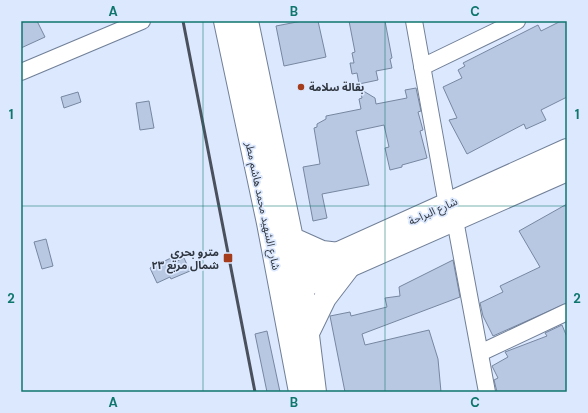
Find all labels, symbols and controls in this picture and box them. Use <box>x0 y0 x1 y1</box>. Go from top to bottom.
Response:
text: A <box>108 3 118 20</box>
text: B <box>290 3 298 20</box>
text: C <box>470 3 480 20</box>
place label: بقالة سلامة <box>309 80 364 94</box>
marker: بقالة سلامة <box>296 82 306 92</box>
text: 1 <box>9 106 13 123</box>
text: 1 <box>575 106 579 123</box>
street label: شارع الشهيد محمد هاشم مطر <box>240 140 284 272</box>
street label: شارع البراحة <box>406 194 460 229</box>
place label: مترو بحري شمال مربع ٢٣ <box>151 245 219 274</box>
marker: مترو بحري شمال مربع ٢٣ <box>222 252 234 264</box>
text: 2 <box>7 290 15 307</box>
text: 2 <box>573 290 581 307</box>
text: A <box>108 394 118 411</box>
text: B <box>290 394 298 411</box>
text: C <box>470 394 480 411</box>

